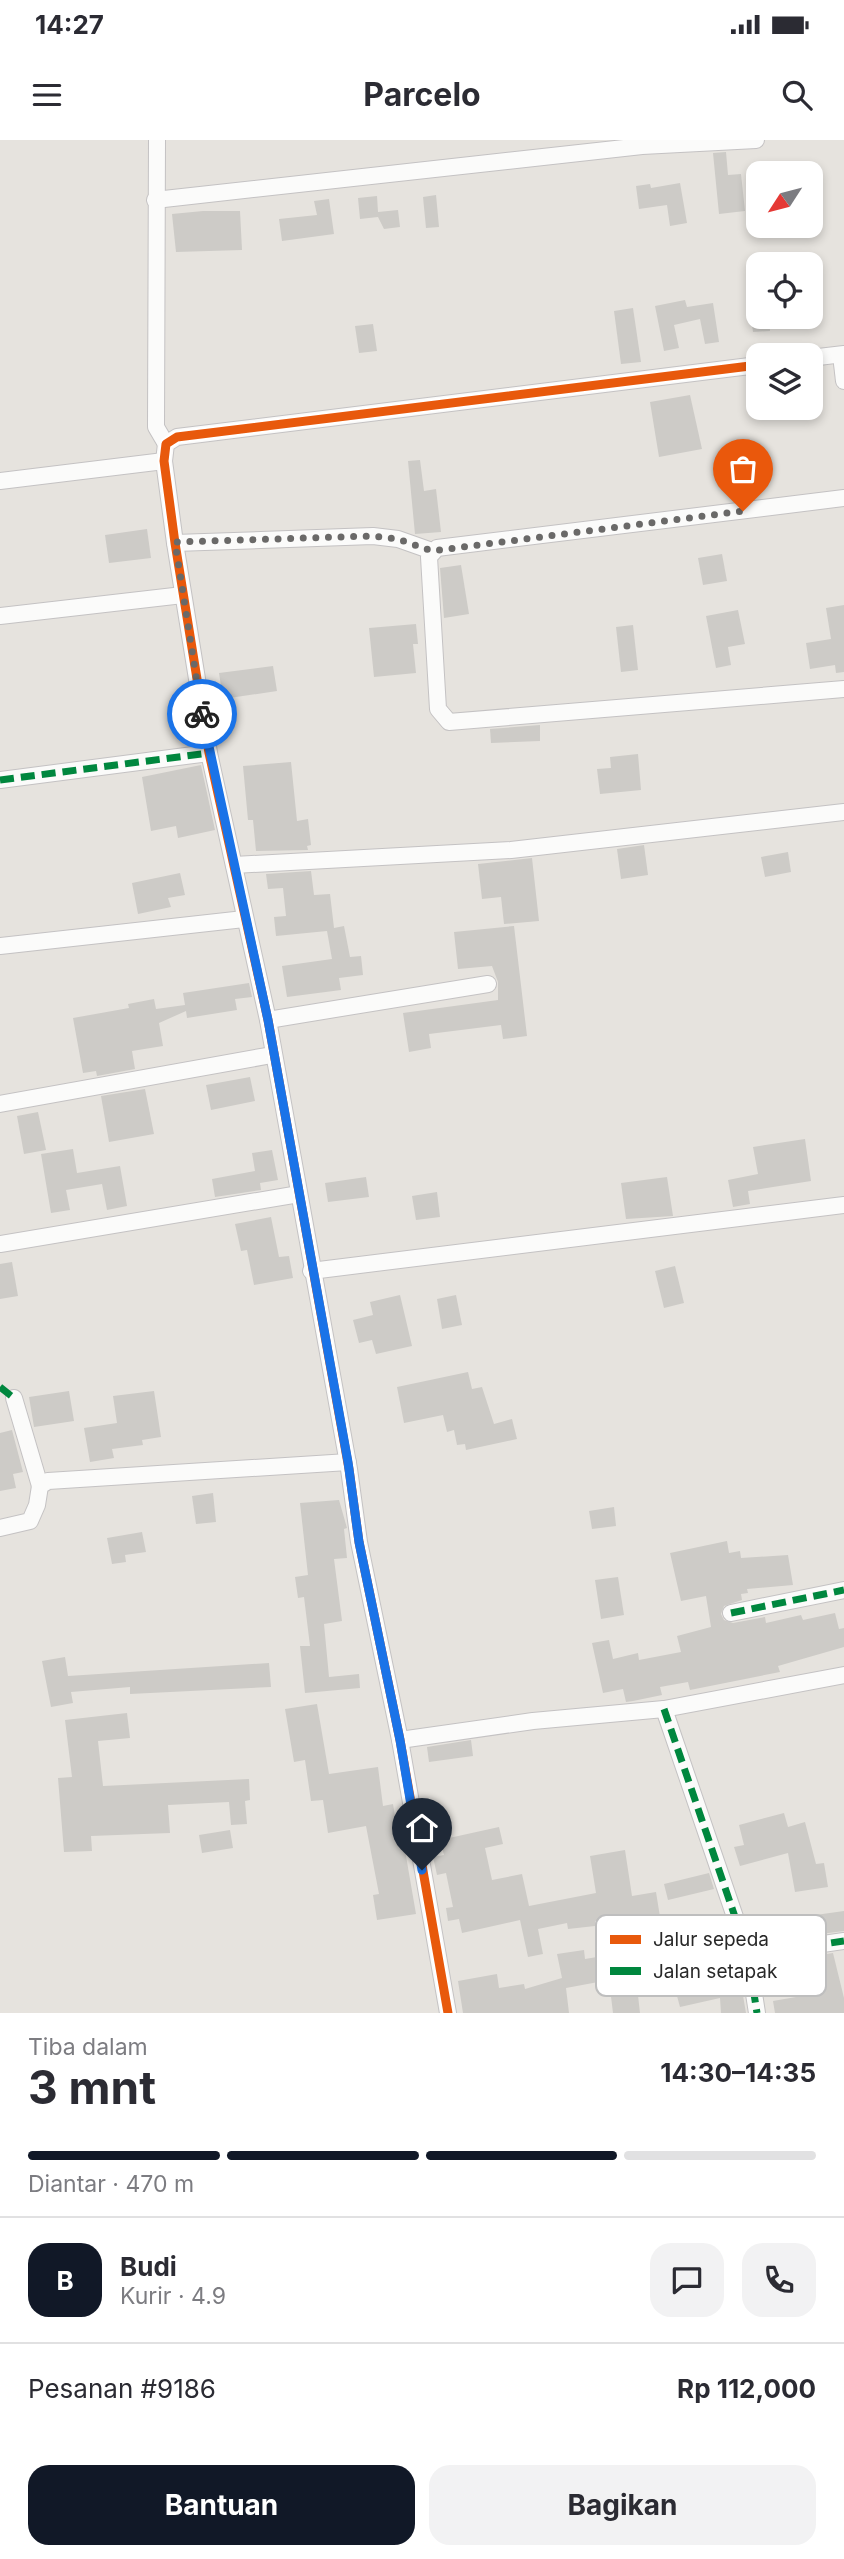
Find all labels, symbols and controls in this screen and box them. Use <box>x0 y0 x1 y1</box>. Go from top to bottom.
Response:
text: 14:27 <box>35 9 104 40</box>
text: Parcelo <box>363 75 481 114</box>
icon: menu <box>28 76 66 114</box>
icon: search <box>778 76 816 114</box>
north arrow <box>746 161 822 238</box>
map controls <box>746 161 823 420</box>
button: locate <box>746 252 823 329</box>
button: layers <box>746 343 823 420</box>
pin <box>713 439 773 511</box>
icon: bag <box>724 450 762 488</box>
courier <box>167 679 237 749</box>
icon: bike <box>183 695 221 733</box>
pin <box>392 1798 452 1870</box>
icon: home <box>403 1809 441 1847</box>
legend <box>596 1915 826 1996</box>
text: Jalur sepeda <box>653 1928 769 1951</box>
text: Jalan setapak <box>653 1960 778 1983</box>
text: Tiba dalam <box>28 2033 148 2061</box>
text: 14:30–14:35 <box>660 2057 816 2088</box>
text: 3 mnt <box>28 2059 156 2115</box>
text: Diantar · 470 m <box>28 2170 194 2198</box>
button: chat <box>650 2243 724 2317</box>
button: phone <box>742 2243 816 2317</box>
text: Budi <box>120 2251 177 2282</box>
text: B <box>56 2265 74 2296</box>
text: Kurir · 4.9 <box>120 2282 226 2310</box>
text: Pesanan #9186 <box>28 2373 216 2404</box>
text: Rp 112,000 <box>677 2373 816 2404</box>
button: Bantuan <box>28 2465 415 2545</box>
button: Bagikan <box>429 2465 816 2545</box>

